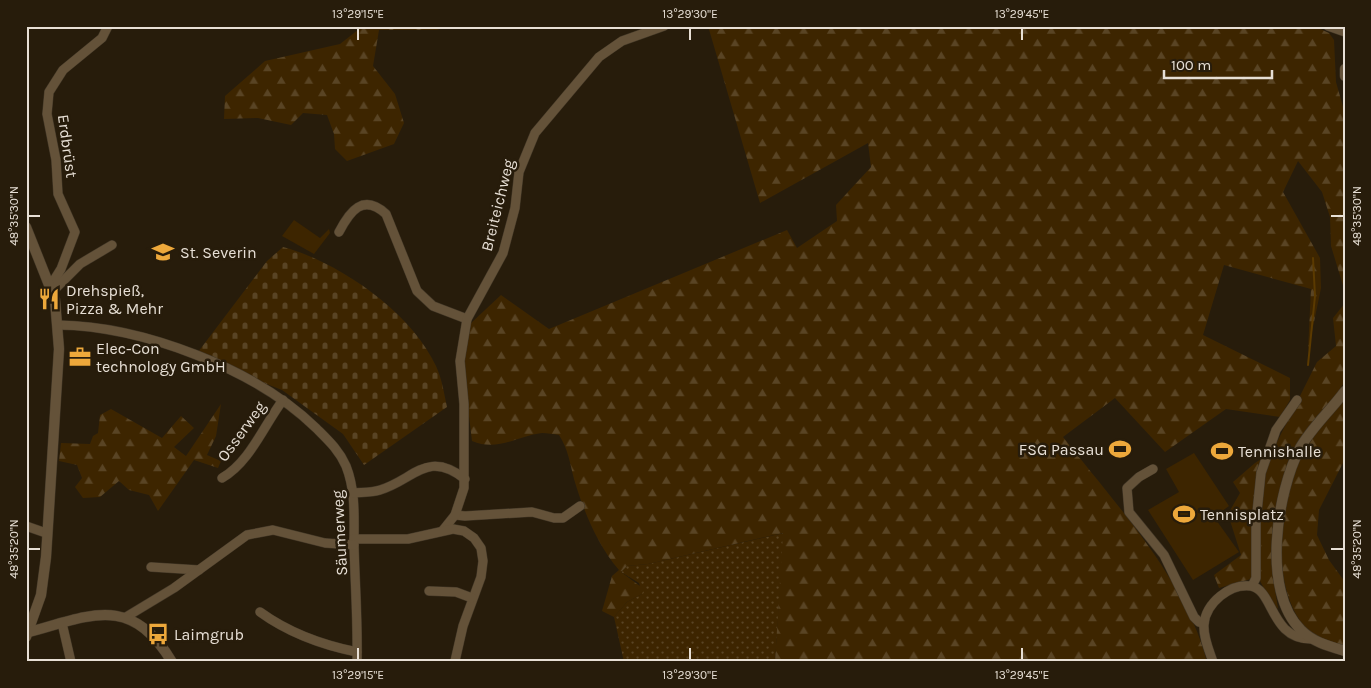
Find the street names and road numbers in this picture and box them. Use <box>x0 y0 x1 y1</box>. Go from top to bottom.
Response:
street label: Erdbrüst <box>54 113 81 179</box>
street label: Breiteichweg <box>477 157 518 253</box>
street label: Osserweg <box>213 397 270 465</box>
street label: Säumerweg <box>328 490 351 576</box>

